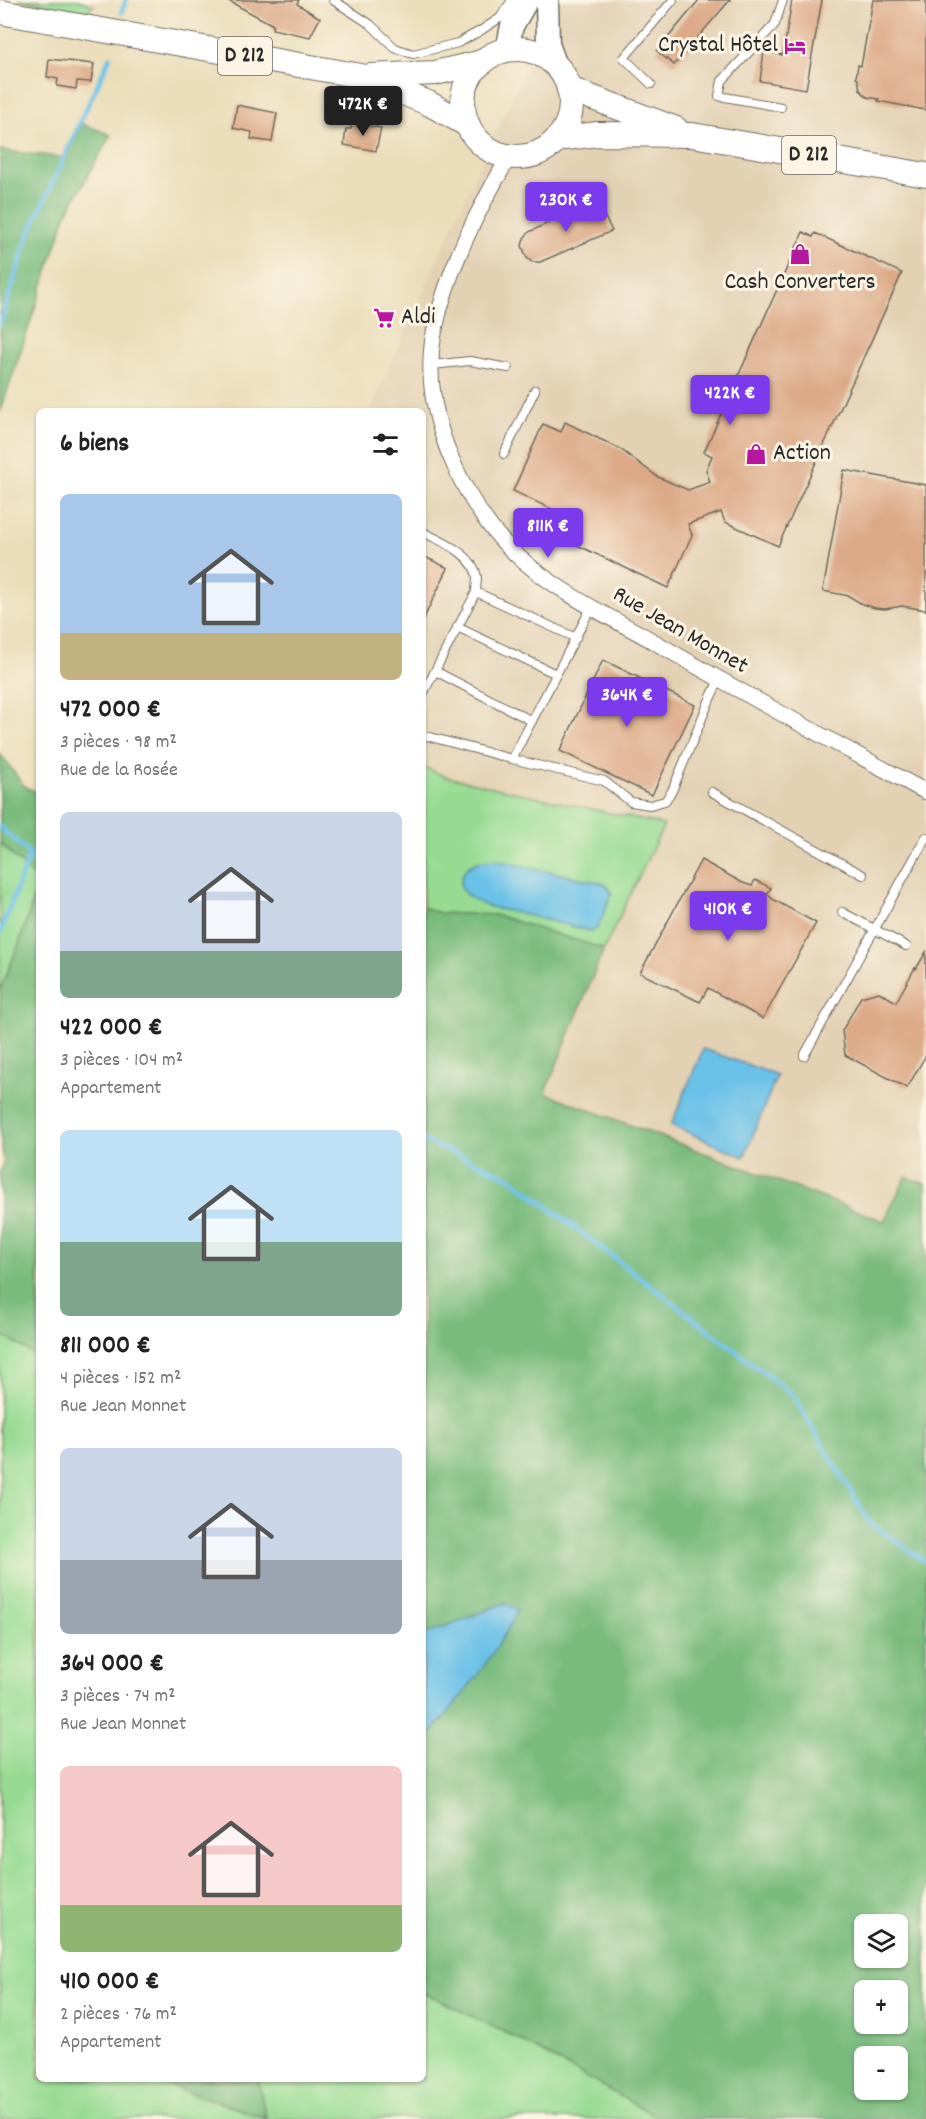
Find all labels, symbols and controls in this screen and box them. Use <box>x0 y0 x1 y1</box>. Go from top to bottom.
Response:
place label: Crystal Hôtel <box>658 29 778 63</box>
hotel icon: Crystal Hôtel <box>783 34 807 58</box>
road number: D 212 <box>218 37 272 75</box>
pin: 472K € <box>314 86 412 137</box>
text: 472K € <box>338 91 388 119</box>
road number: D 212 <box>782 136 836 174</box>
pin: 230K € <box>517 182 615 233</box>
text: 230K € <box>539 187 593 215</box>
shop icon: Cash Converters <box>788 242 812 266</box>
place label: Cash Converters <box>724 266 876 300</box>
place label: Aldi <box>401 301 435 335</box>
supermarket icon: Aldi <box>372 306 396 330</box>
pin: 422K € <box>681 375 779 426</box>
text: 422K € <box>705 380 755 408</box>
text: 6 biens <box>60 426 129 463</box>
icon: filters <box>369 428 402 461</box>
place label: Action <box>773 437 831 471</box>
shop icon: Action <box>744 442 768 466</box>
pin: 811K € <box>499 508 597 559</box>
text: 811K € <box>527 513 569 541</box>
icon: home <box>177 533 285 641</box>
street label: Rue Jean Monnet <box>606 578 754 684</box>
pin: 364K € <box>578 677 676 728</box>
text: 364K € <box>601 682 653 710</box>
text: 472 000 € <box>60 692 161 729</box>
text: 3 pièces · 98 m² <box>60 729 177 757</box>
text: Rue de la Rosée <box>60 757 178 785</box>
icon: home <box>177 851 285 959</box>
pin: 410K € <box>679 891 777 942</box>
text: 410K € <box>704 896 752 924</box>
text: 422 000 € <box>60 1010 162 1047</box>
text: 3 pièces · 104 m² <box>60 1047 183 1075</box>
text: Appartement <box>60 1075 162 1103</box>
icon: home <box>177 1169 285 1277</box>
text: 811 000 € <box>60 1328 151 1365</box>
text: 4 pièces · 152 m² <box>60 1365 181 1393</box>
text: Rue Jean Monnet <box>60 1393 186 1421</box>
icon: home <box>177 1487 285 1595</box>
text: 364 000 € <box>60 1646 164 1683</box>
text: 3 pièces · 74 m² <box>60 1683 176 1711</box>
text: Rue Jean Monnet <box>60 1711 186 1739</box>
icon: home <box>177 1805 285 1913</box>
map controls <box>854 1914 908 2100</box>
button: layers <box>854 1914 908 1968</box>
text: 410 000 € <box>60 1964 160 2001</box>
button: + <box>854 1980 908 2034</box>
text: 2 pièces · 76 m² <box>60 2001 177 2029</box>
text: Appartement <box>60 2029 162 2057</box>
button: − <box>854 2046 908 2100</box>

